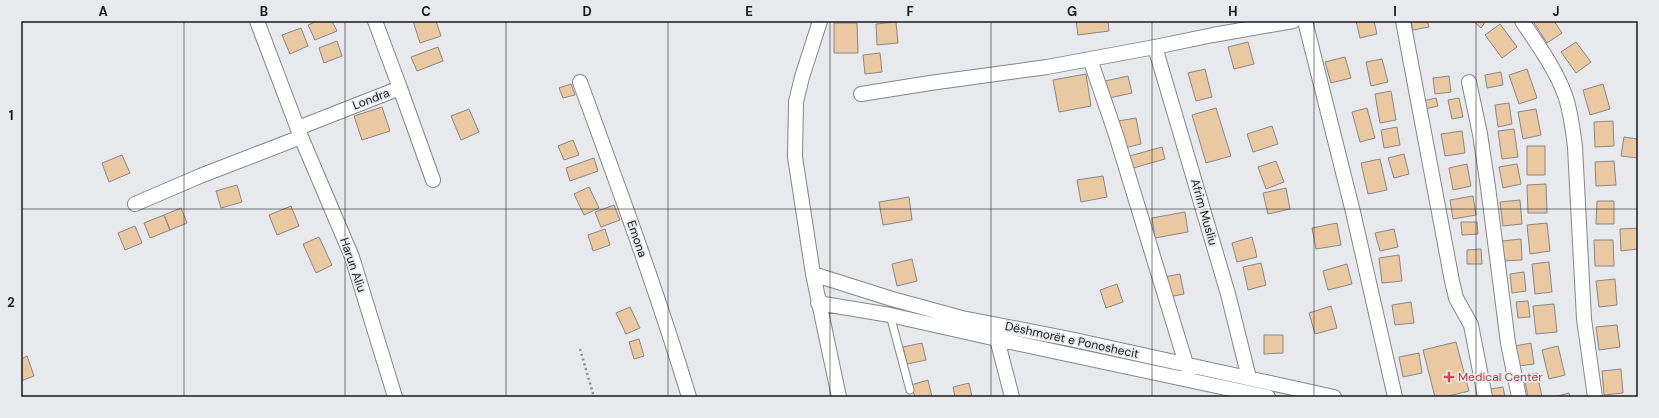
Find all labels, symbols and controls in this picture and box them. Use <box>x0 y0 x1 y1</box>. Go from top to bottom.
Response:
text: A <box>98 3 108 20</box>
text: B <box>260 3 268 20</box>
text: C <box>421 3 431 20</box>
text: D <box>582 3 592 20</box>
text: E <box>745 3 753 20</box>
text: F <box>906 3 914 20</box>
text: G <box>1067 3 1077 20</box>
text: H <box>1228 3 1238 20</box>
text: I <box>1393 3 1397 20</box>
text: J <box>1552 3 1560 20</box>
street label: Londra <box>350 85 392 113</box>
text: 1 <box>9 107 13 124</box>
street label: Afrim Musliu <box>1187 177 1221 247</box>
street label: Emona <box>623 218 651 260</box>
street label: Harun Aliu <box>336 236 370 294</box>
text: 2 <box>7 294 15 311</box>
street label: Dëshmorët e Ponoshecit <box>1004 318 1141 362</box>
place label: Medical Center <box>1458 369 1543 385</box>
marker: Medical Center <box>1443 371 1455 383</box>

